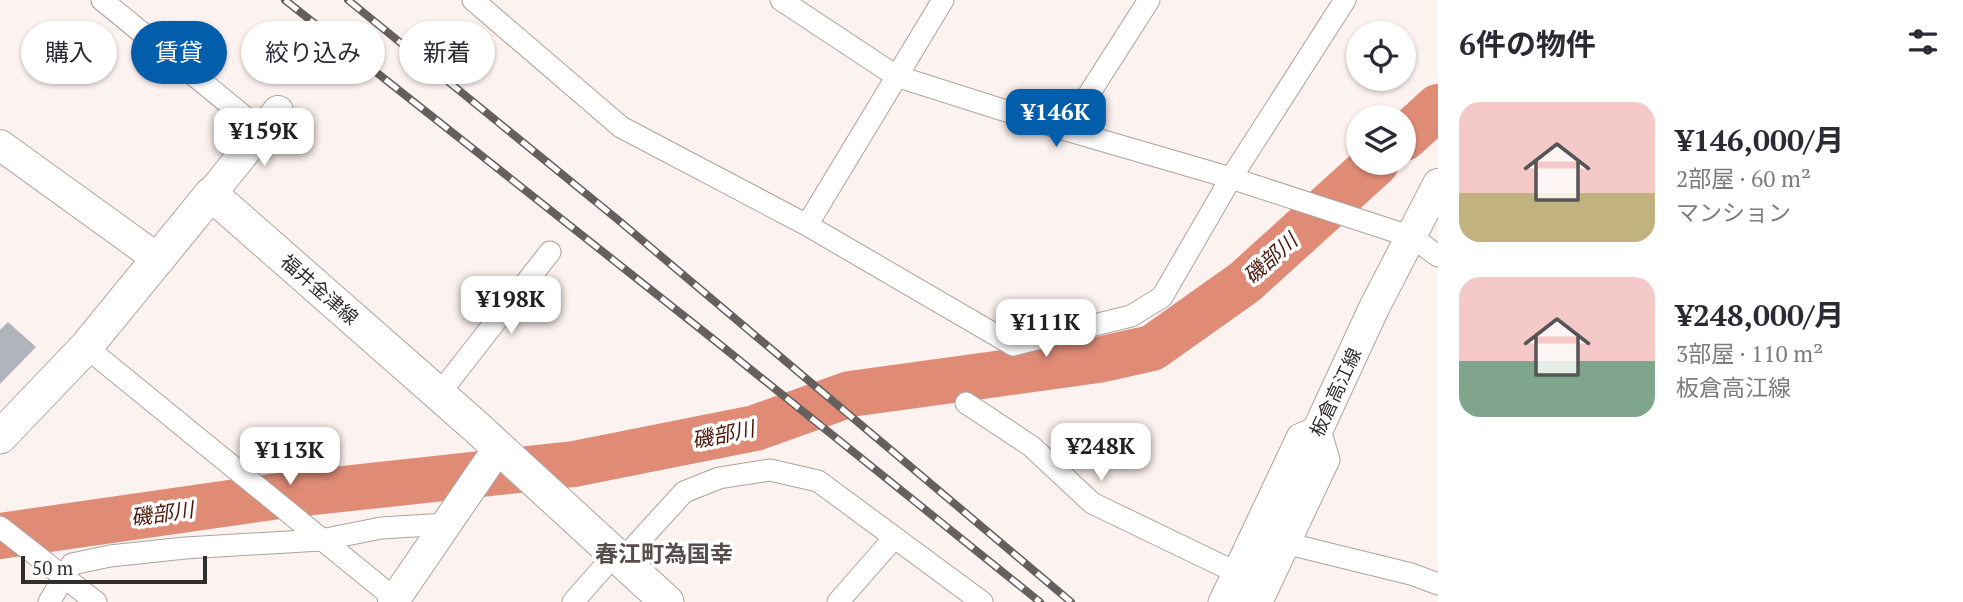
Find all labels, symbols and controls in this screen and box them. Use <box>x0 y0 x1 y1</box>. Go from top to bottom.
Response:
chip: 購入 <box>21 21 117 84</box>
chip: 賃貸 <box>131 21 227 84</box>
chip: 絞り込み <box>241 21 385 84</box>
chip: 新着 <box>399 21 495 84</box>
map controls <box>1346 21 1416 175</box>
button: locate <box>1346 21 1416 91</box>
icon: filters <box>1904 23 1942 61</box>
text: 6件の物件 <box>1459 24 1596 64</box>
pin: ¥146K <box>1007 90 1105 149</box>
text: ¥146K <box>1022 96 1090 127</box>
button: layers <box>1346 105 1416 175</box>
pin: ¥159K <box>215 108 313 168</box>
text: ¥159K <box>230 115 298 146</box>
text: ¥146,000/月 <box>1676 120 1844 160</box>
icon: home <box>1515 130 1599 214</box>
text: 2部屋 · 60 m² <box>1676 163 1811 194</box>
text: マンション <box>1676 197 1791 228</box>
water label: 磯部川 <box>1237 225 1304 289</box>
street label: 福井金津線 <box>276 248 364 330</box>
pin: ¥198K <box>462 276 560 336</box>
text: ¥198K <box>477 283 545 314</box>
text: ¥248,000/月 <box>1676 295 1844 335</box>
pin: ¥111K <box>997 300 1095 359</box>
icon: home <box>1515 305 1599 389</box>
text: ¥111K <box>1012 306 1080 337</box>
text: 3部屋 · 110 m² <box>1676 338 1823 369</box>
street label: 板倉高江線 <box>1304 344 1366 440</box>
text: 板倉高江線 <box>1676 372 1791 403</box>
water label: 磯部川 <box>689 413 759 454</box>
pin: ¥248K <box>1052 424 1150 483</box>
pin: ¥113K <box>241 428 339 487</box>
text: ¥248K <box>1067 430 1135 461</box>
text: ¥113K <box>256 434 324 465</box>
water label: 磯部川 <box>129 494 197 531</box>
district label: 春江町為国幸 <box>595 538 733 569</box>
scale bar <box>21 553 206 585</box>
text: 50 m <box>32 555 73 580</box>

